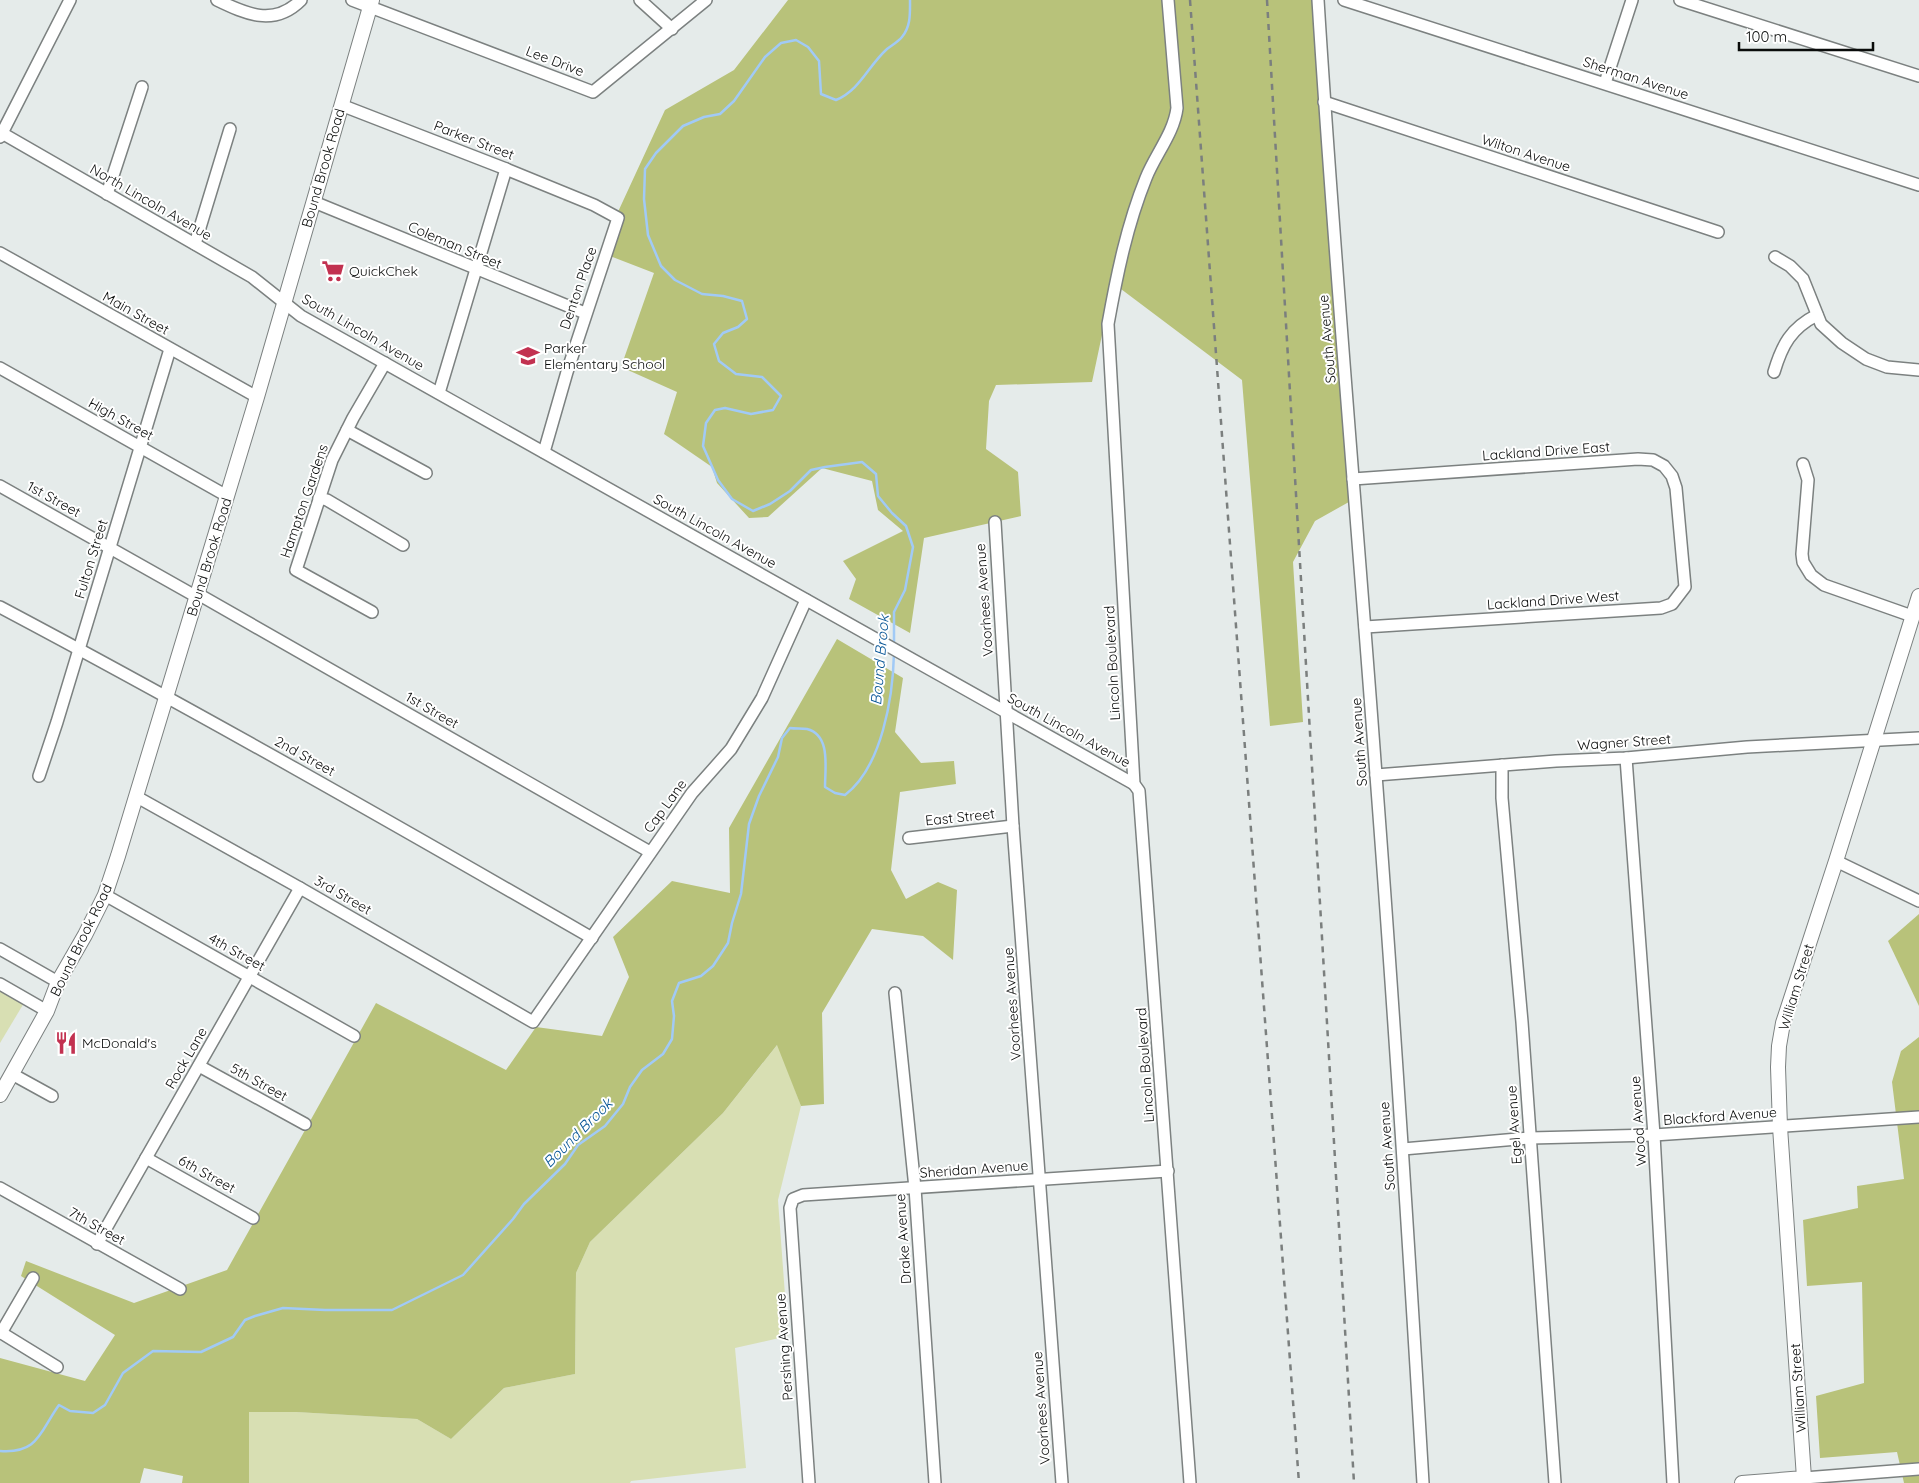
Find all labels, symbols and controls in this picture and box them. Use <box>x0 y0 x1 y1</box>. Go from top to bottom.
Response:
scale bar <box>1739 20 1873 52</box>
text: 100 m <box>1746 27 1787 46</box>
street label: Lee Drive <box>523 42 587 80</box>
street label: Sherman Avenue <box>1581 52 1691 104</box>
street label: Bound Brook Road <box>297 106 349 230</box>
street label: Parker Street <box>431 116 517 164</box>
street label: Wilton Avenue <box>1479 130 1573 176</box>
street label: North Lincoln Avenue <box>87 160 215 244</box>
street label: Coleman Street <box>405 217 505 273</box>
street label: Denton Place <box>555 244 601 332</box>
supermarket icon: QuickChek <box>320 258 346 284</box>
place label: QuickChek <box>349 262 418 280</box>
street label: Main Street <box>100 287 173 339</box>
street label: South Lincoln Avenue <box>299 290 427 374</box>
street label: South Avenue <box>1314 294 1340 384</box>
place label: Parker Elementary School <box>544 339 665 373</box>
school or university icon: Parker Elementary School <box>515 343 541 369</box>
street label: High Street <box>85 394 157 444</box>
street label: Lackland Drive East <box>1482 438 1611 464</box>
street label: Hampton Gardens <box>276 442 332 560</box>
street label: 1st Street <box>24 477 84 521</box>
street label: South Lincoln Avenue <box>650 490 780 572</box>
street label: Bound Brook Road <box>182 496 236 618</box>
street label: Fulton Street <box>70 517 112 601</box>
street label: Voorhees Avenue <box>971 543 997 657</box>
street label: Lackland Drive West <box>1486 586 1620 614</box>
street label: Lincoln Boulevard <box>1100 605 1124 721</box>
water label: Bound Brook <box>866 612 893 706</box>
street label: 1st Street <box>402 688 462 733</box>
street label: South Lincoln Avenue <box>1004 689 1134 771</box>
street label: South Avenue <box>1347 697 1371 787</box>
street label: Wagner Street <box>1576 730 1672 754</box>
street label: 2nd Street <box>272 732 339 780</box>
street label: Cap Lane <box>640 776 691 836</box>
street label: East Street <box>924 804 996 830</box>
street label: 3rd Street <box>311 871 375 919</box>
street label: Bound Brook Road <box>46 881 116 999</box>
street label: 4th Street <box>205 929 269 975</box>
street label: William Street <box>1774 941 1818 1032</box>
street label: Voorhees Avenue <box>999 947 1025 1061</box>
street label: Lincoln Boulevard <box>1132 1007 1158 1123</box>
street label: Rock Lane <box>161 1024 211 1092</box>
restaurant icon: McDonald's <box>53 1030 79 1056</box>
place label: McDonald's <box>82 1034 157 1052</box>
street label: 5th Street <box>227 1059 291 1105</box>
street label: Wood Avenue <box>1626 1075 1650 1167</box>
street label: Egel Avenue <box>1502 1085 1526 1165</box>
water label: Bound Brook <box>539 1093 618 1171</box>
street label: South Avenue <box>1375 1101 1399 1191</box>
street label: Blackford Avenue <box>1663 1103 1777 1129</box>
street label: 6th Street <box>175 1151 239 1197</box>
street label: Sheridan Avenue <box>919 1156 1029 1182</box>
street label: Drake Avenue <box>891 1193 915 1285</box>
street label: 7th Street <box>66 1203 129 1249</box>
street label: Pershing Avenue <box>771 1293 797 1401</box>
street label: William Street <box>1786 1343 1810 1433</box>
street label: Voorhees Avenue <box>1028 1351 1054 1465</box>

